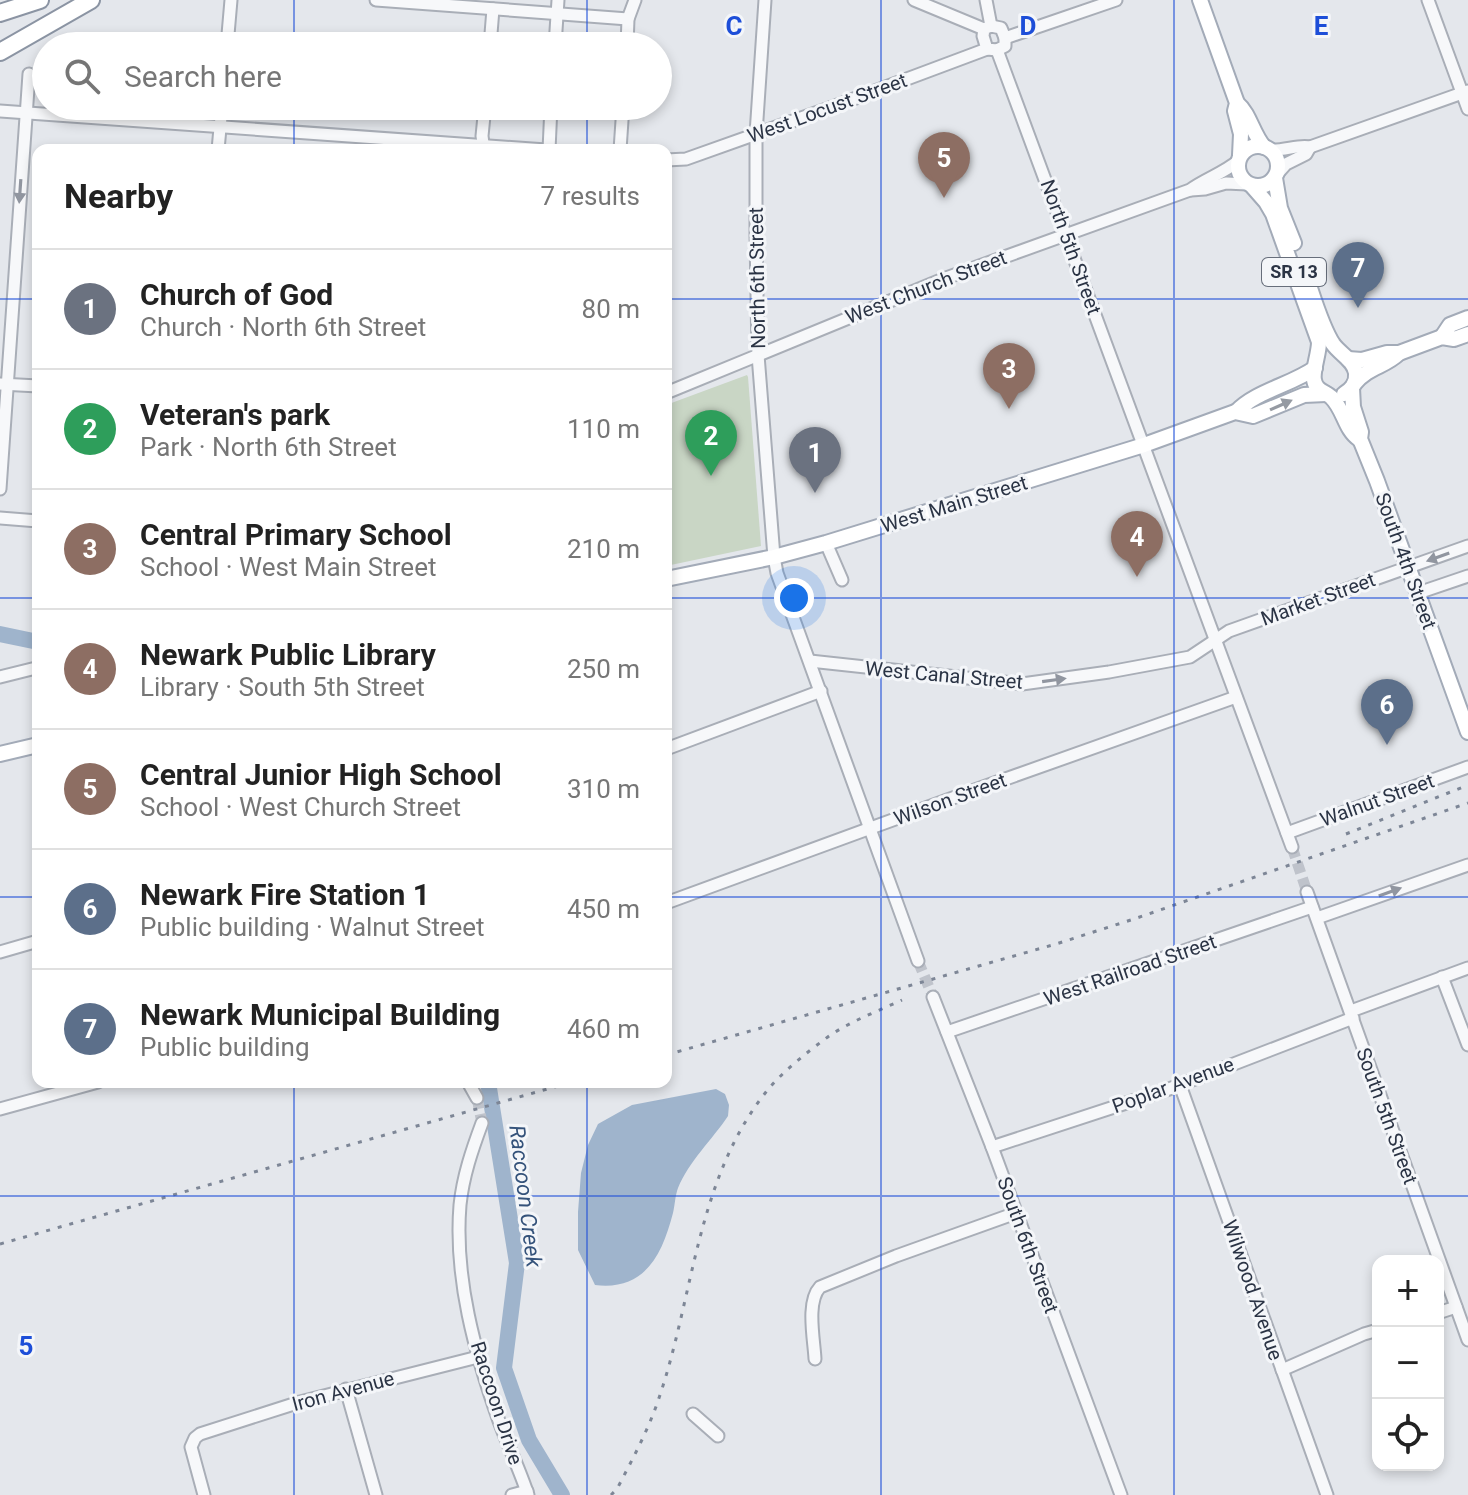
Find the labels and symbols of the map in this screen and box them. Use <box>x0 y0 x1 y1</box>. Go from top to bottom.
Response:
text: C <box>725 11 743 41</box>
text: D <box>1020 11 1036 41</box>
text: E <box>1314 11 1329 41</box>
street label: West Locust Street <box>744 68 910 148</box>
pin: 5 <box>918 132 970 198</box>
street label: North 5th Street <box>1035 176 1107 318</box>
one-way arrow <box>13 179 26 204</box>
street label: North 6th Street <box>744 207 770 349</box>
pin: 7 <box>1332 242 1384 308</box>
street label: West Church Street <box>842 245 1010 329</box>
road number: SR 13 <box>1262 258 1326 286</box>
pin: 3 <box>983 343 1035 409</box>
one-way arrow <box>1269 398 1293 411</box>
pin: 2 <box>685 410 737 476</box>
pin: 1 <box>789 427 841 493</box>
street label: West Main Street <box>878 470 1030 538</box>
street label: South 4th Street <box>1370 490 1442 632</box>
pin: 4 <box>1111 511 1163 577</box>
one-way arrow <box>1426 551 1450 564</box>
street label: Market Street <box>1258 567 1378 631</box>
your location <box>774 578 814 618</box>
street label: West Canal Street <box>864 656 1024 694</box>
one-way arrow <box>1042 673 1067 686</box>
pin: 6 <box>1361 679 1413 745</box>
street label: Wilson Street <box>890 768 1010 830</box>
street label: Walnut Street <box>1317 768 1437 832</box>
one-way arrow <box>1379 885 1403 898</box>
street label: West Railroad Street <box>1041 929 1219 1011</box>
street label: South 5th Street <box>1351 1045 1423 1187</box>
street label: Poplar Avenue <box>1109 1052 1237 1118</box>
water label: Raccoon Creek <box>504 1124 547 1270</box>
street label: South 6th Street <box>992 1174 1064 1316</box>
street label: Wilwood Avenue <box>1218 1217 1288 1363</box>
text: 5 <box>19 1331 33 1361</box>
street label: Raccoon Drive <box>466 1338 528 1468</box>
street label: Iron Avenue <box>289 1366 397 1416</box>

